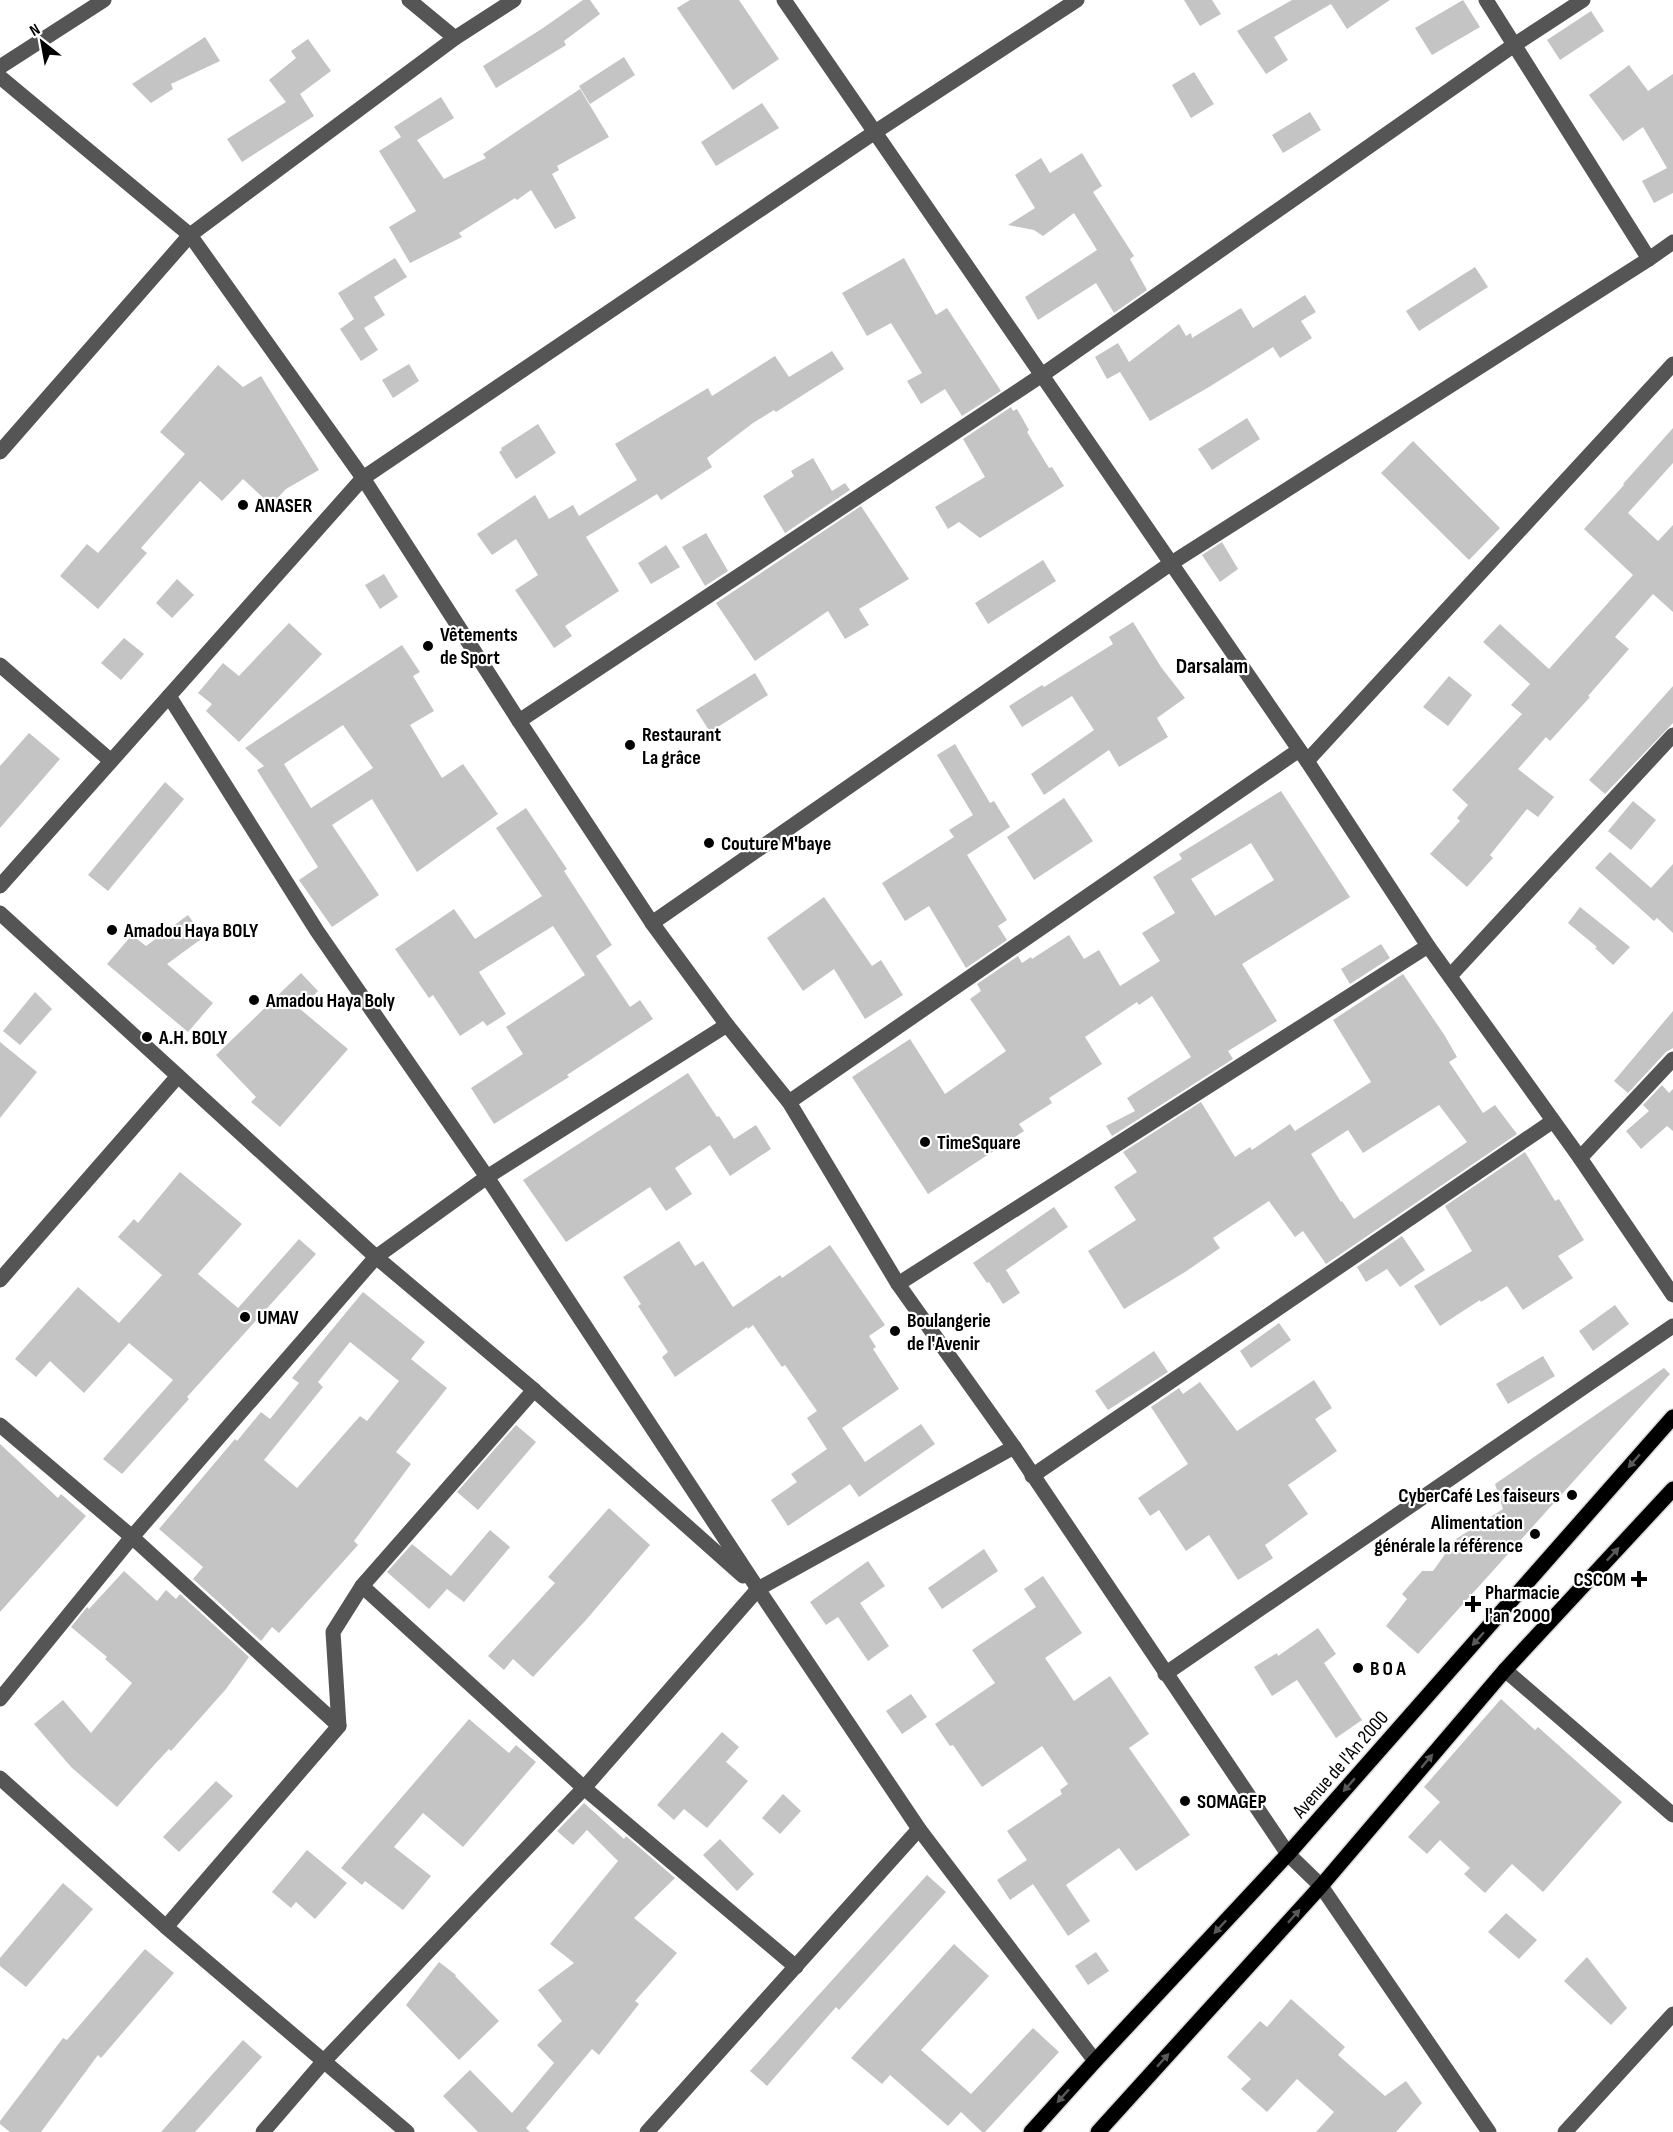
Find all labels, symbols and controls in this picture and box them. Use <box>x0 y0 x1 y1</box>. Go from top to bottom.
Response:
north arrow <box>12 12 72 72</box>
text: N <box>26 20 44 41</box>
place label: ANASER <box>254 494 312 518</box>
marker: ANASER <box>236 498 250 512</box>
place label: Vêtements de Sport <box>440 623 518 670</box>
marker: Vêtements de Sport <box>421 639 435 653</box>
district label: Darsalam <box>1176 653 1248 680</box>
place label: Restaurant La grâce <box>642 723 721 770</box>
marker: Restaurant La grâce <box>623 738 637 752</box>
place label: Couture M'baye <box>721 832 831 856</box>
marker: Couture M'baye <box>702 836 716 850</box>
place label: Amadou Haya BOLY <box>123 919 259 943</box>
marker: Amadou Haya BOLY <box>105 923 119 937</box>
place label: Amadou Haya Boly <box>265 989 396 1013</box>
marker: Amadou Haya Boly <box>247 993 261 1007</box>
place label: A.H. BOLY <box>158 1026 228 1050</box>
marker: A.H. BOLY <box>140 1030 154 1044</box>
place label: TimeSquare <box>937 1131 1021 1155</box>
marker: TimeSquare <box>918 1135 932 1149</box>
place label: UMAV <box>257 1306 299 1330</box>
place label: Boulangerie de l'Avenir <box>907 1309 991 1356</box>
marker: UMAV <box>238 1310 252 1324</box>
marker: Boulangerie de l'Avenir <box>888 1324 902 1338</box>
one-way arrow <box>1628 1453 1641 1468</box>
place label: CyberCafé Les faiseurs <box>1398 1484 1560 1508</box>
marker: CyberCafé Les faiseurs <box>1565 1488 1579 1502</box>
place label: Alimentation générale la référence <box>1374 1511 1523 1558</box>
marker: Alimentation générale la référence <box>1528 1527 1542 1541</box>
one-way arrow <box>1606 1546 1620 1561</box>
place label: CSCOM <box>1574 1568 1626 1592</box>
marker: CSCOM <box>1630 1570 1648 1588</box>
place label: Pharmacie l'an 2000 <box>1485 1581 1560 1628</box>
marker: Pharmacie l'an 2000 <box>1466 1597 1480 1611</box>
one-way arrow <box>1471 1631 1485 1646</box>
place label: B O A <box>1370 1657 1406 1681</box>
marker: B O A <box>1351 1661 1365 1675</box>
street label: Avenue de l'An 2000 <box>1287 1706 1394 1824</box>
one-way arrow <box>1420 1754 1433 1769</box>
one-way arrow <box>1343 1777 1356 1792</box>
place label: SOMAGEP <box>1197 1790 1267 1814</box>
marker: SOMAGEP <box>1178 1794 1192 1808</box>
one-way arrow <box>1287 1908 1301 1923</box>
one-way arrow <box>1214 1919 1227 1934</box>
one-way arrow <box>1156 2053 1169 2068</box>
one-way arrow <box>1057 2088 1070 2103</box>

